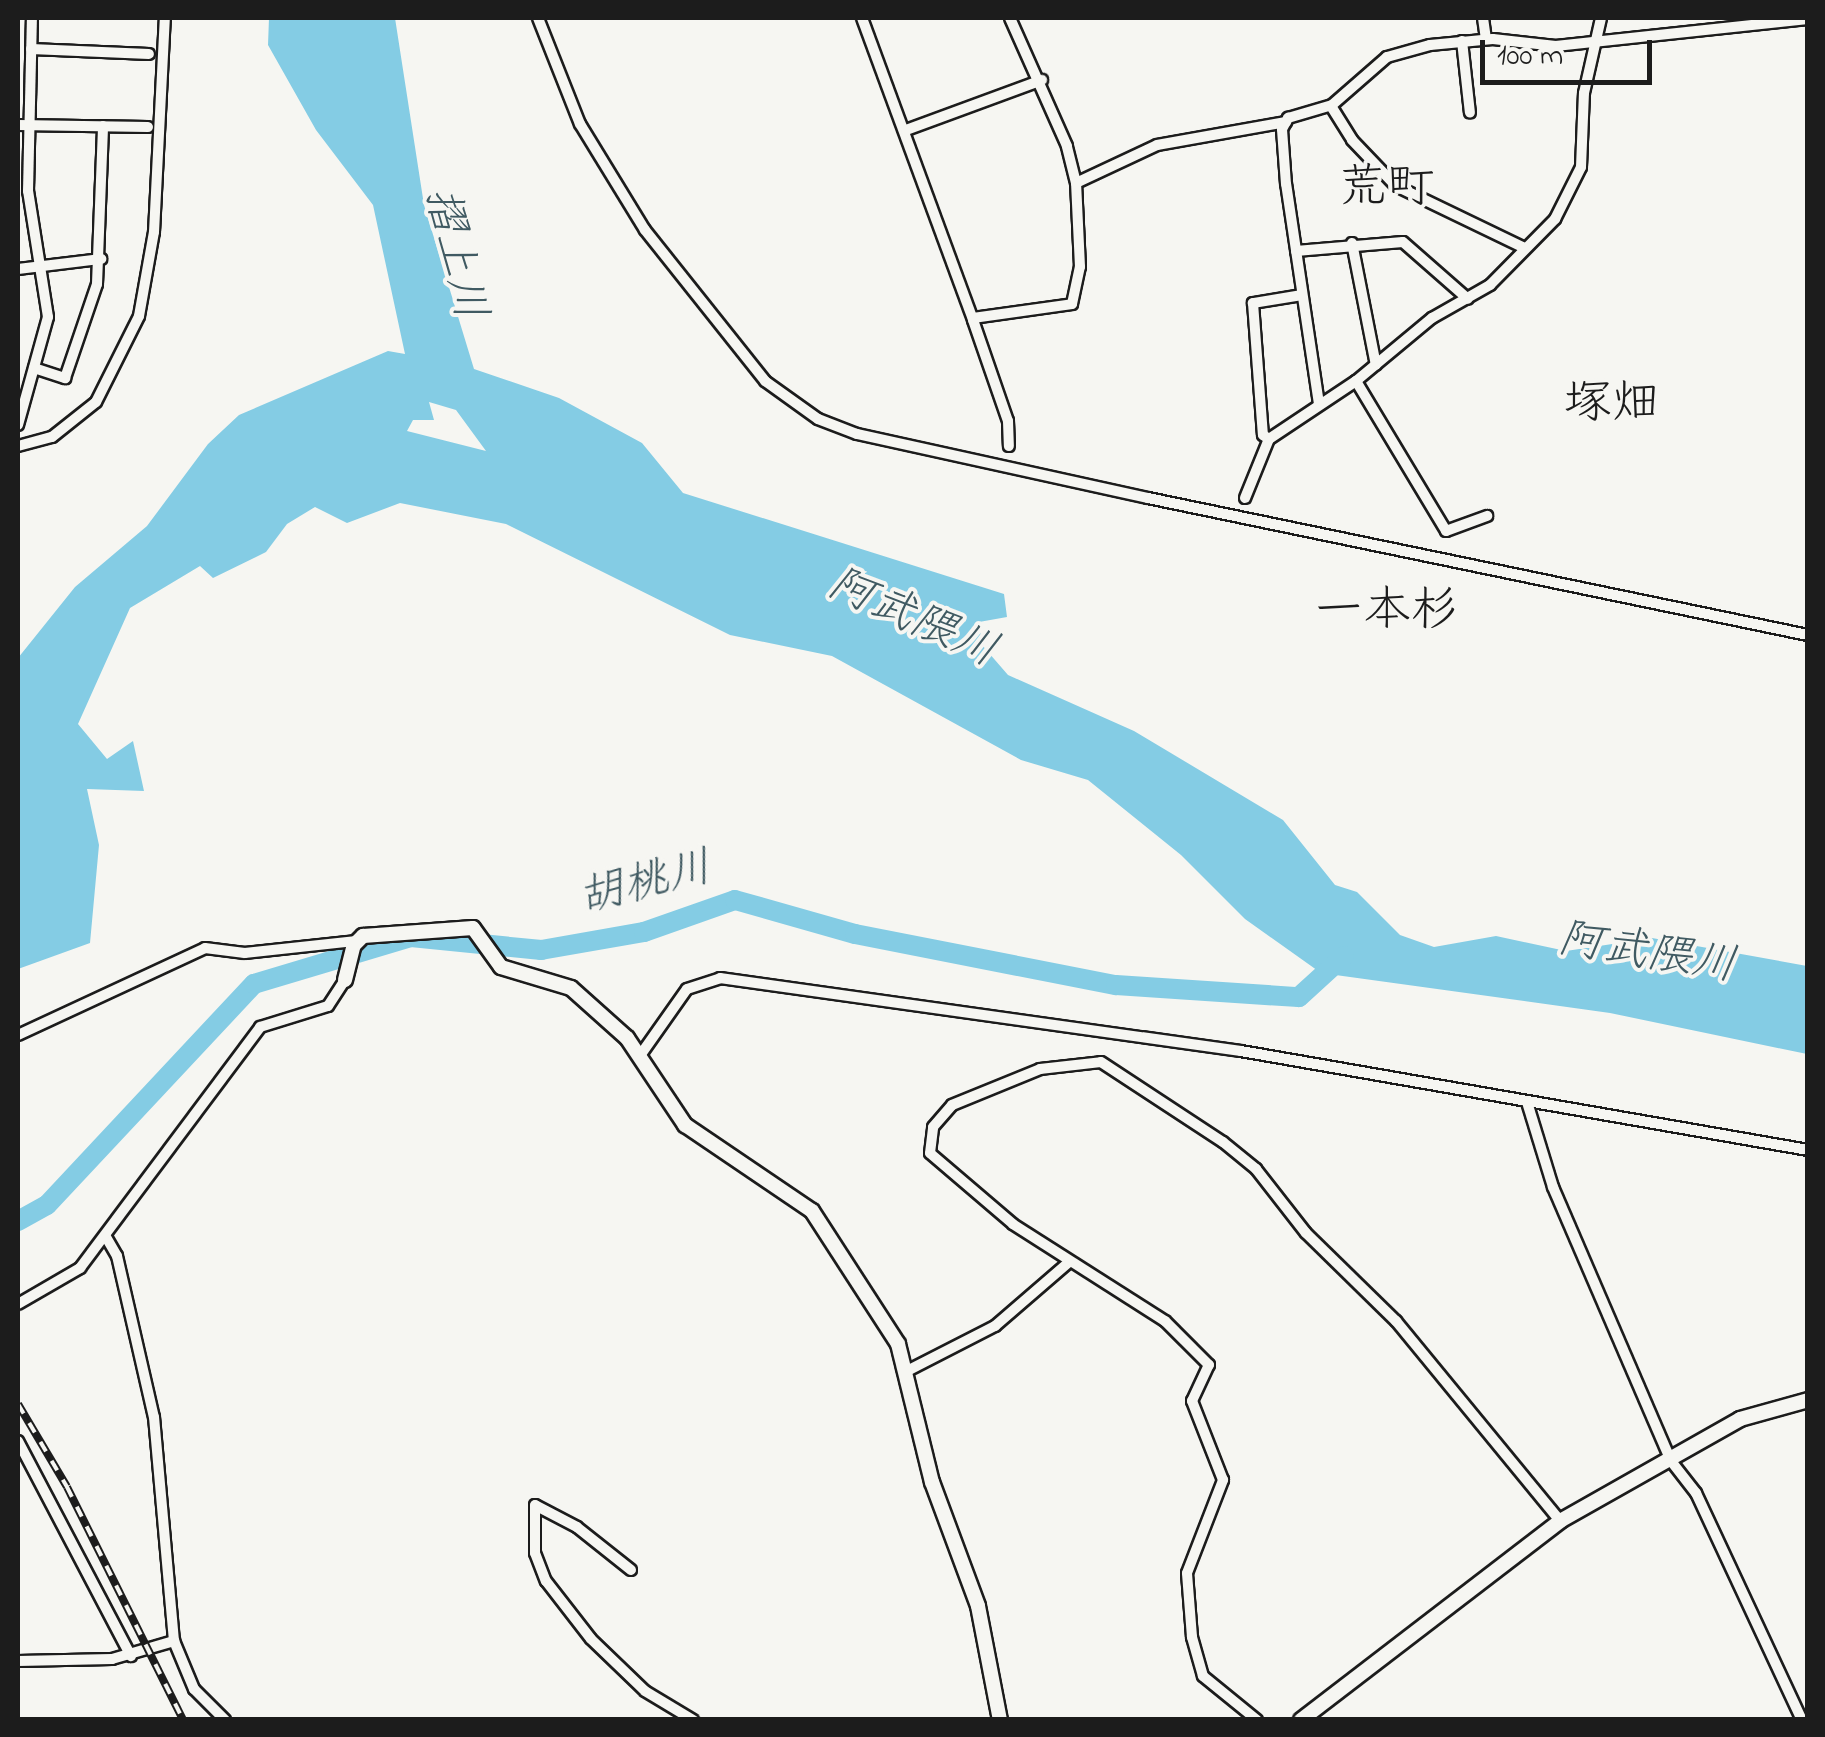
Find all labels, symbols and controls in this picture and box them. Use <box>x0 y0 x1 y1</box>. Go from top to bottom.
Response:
scale bar <box>1485 20 1658 82</box>
text: 100 m <box>1497 35 1563 79</box>
district label: 荒町 <box>1338 161 1434 219</box>
water label: 摺上川 <box>410 182 496 326</box>
district label: 塚畑 <box>1564 377 1660 435</box>
water label: 阿武隈川 <box>819 559 1005 681</box>
district label: 一本杉 <box>1315 584 1459 642</box>
water label: 胡桃川 <box>574 842 718 928</box>
water label: 阿武隈川 <box>1554 914 1740 996</box>

